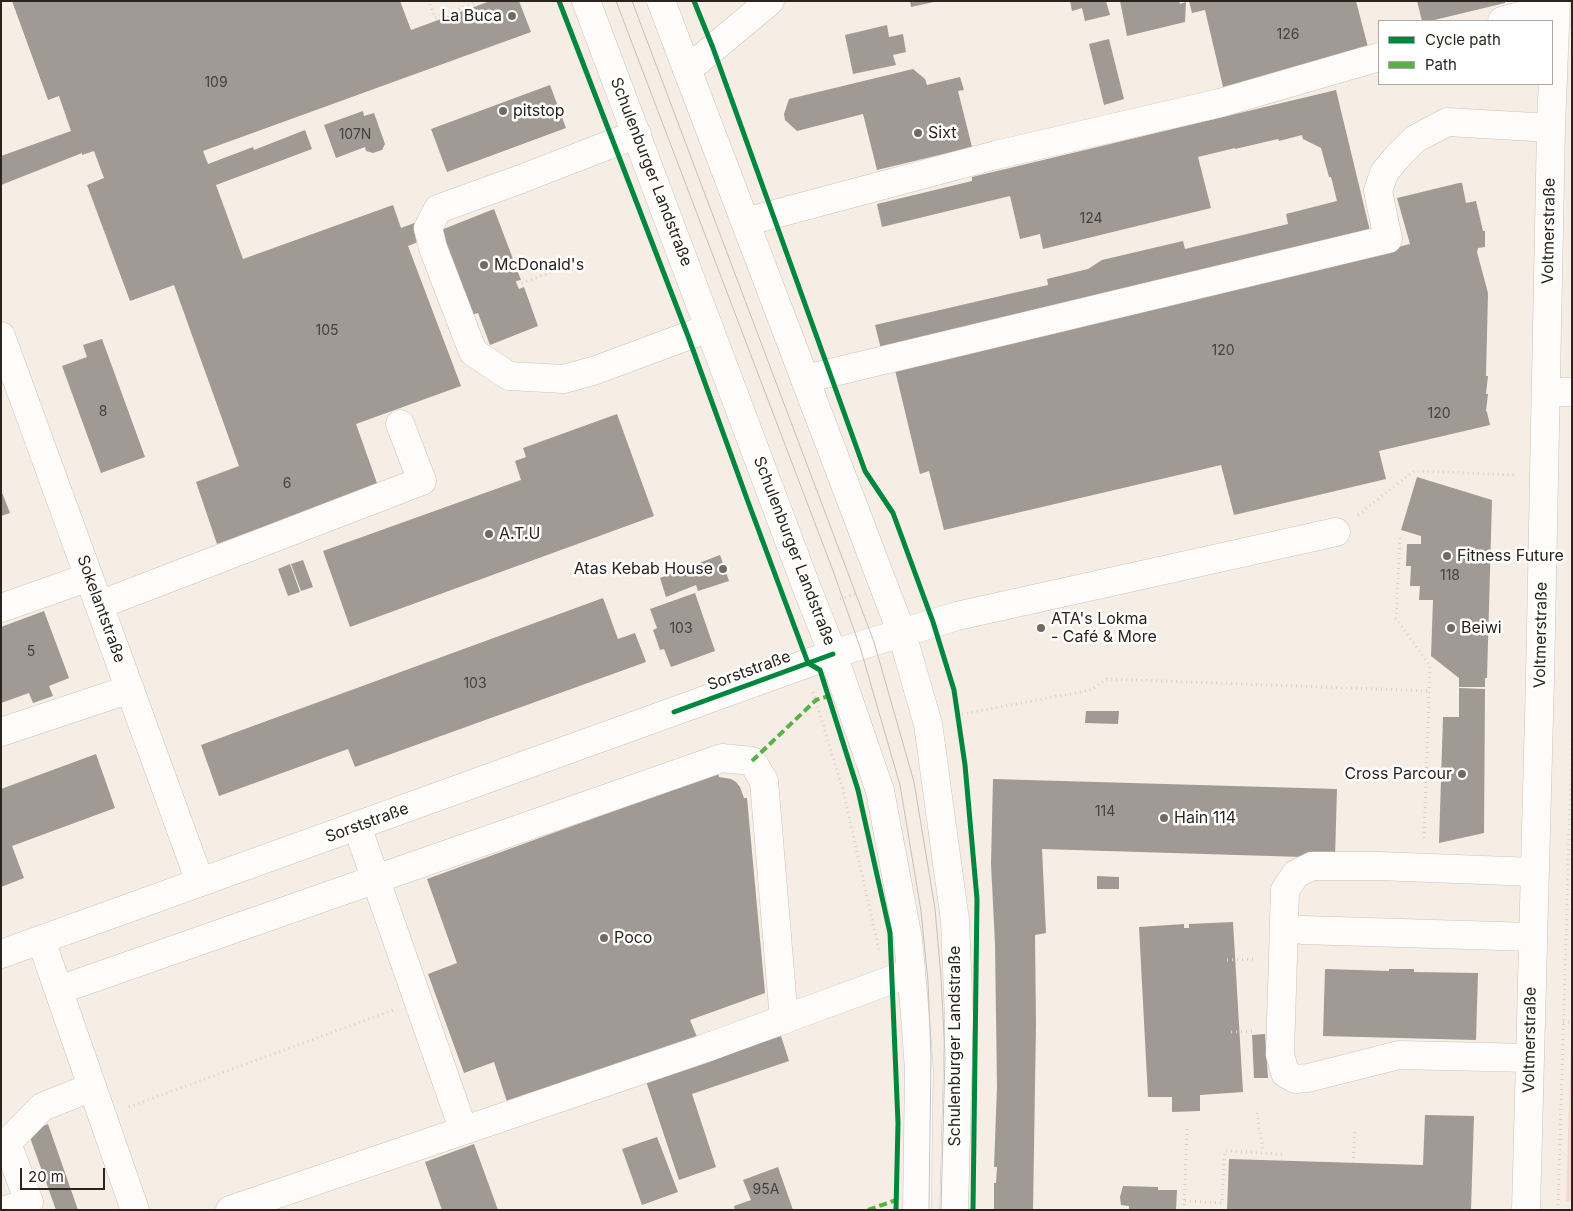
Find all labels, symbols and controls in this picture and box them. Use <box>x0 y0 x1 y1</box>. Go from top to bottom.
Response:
place label: La Buca <box>441 6 502 26</box>
marker: La Buca <box>506 10 518 22</box>
legend <box>1378 20 1553 85</box>
house number: 126 <box>1277 27 1299 43</box>
text: Cycle path <box>1425 30 1501 49</box>
text: Path <box>1425 55 1457 74</box>
house number: 109 <box>204 75 228 91</box>
street label: Schulenburger Landstraße <box>606 75 696 269</box>
place label: pitstop <box>513 101 565 121</box>
marker: pitstop <box>497 105 509 117</box>
place label: Sixt <box>928 123 956 143</box>
house number: 107N <box>339 127 371 143</box>
marker: Sixt <box>912 127 924 139</box>
street label: Voltmerstraße <box>1538 178 1560 284</box>
house number: 124 <box>1079 211 1103 227</box>
place label: McDonald's <box>494 255 584 275</box>
marker: McDonald's <box>478 259 490 271</box>
house number: 105 <box>315 323 339 339</box>
house number: 120 <box>1211 343 1235 359</box>
house number: 8 <box>99 404 107 420</box>
house number: 120 <box>1427 406 1451 422</box>
street label: Schulenburger Landstraße <box>749 454 839 648</box>
house number: 6 <box>283 476 291 492</box>
place label: A.T.U <box>499 524 540 544</box>
marker: A.T.U <box>483 528 495 540</box>
place label: Fitness Future <box>1457 546 1564 566</box>
marker: Fitness Future <box>1441 550 1453 562</box>
street label: Sokelantstraße <box>73 553 129 665</box>
place label: Atas Kebab House <box>574 559 713 579</box>
marker: Atas Kebab House <box>717 563 729 575</box>
house number: 118 <box>1440 568 1460 584</box>
street label: Voltmerstraße <box>1530 582 1552 688</box>
place label: ATA's Lokma - Café & More <box>1051 609 1157 647</box>
place label: Beiwi <box>1461 618 1502 638</box>
house number: 103 <box>669 621 693 637</box>
marker: ATA's Lokma - Café & More <box>1035 622 1047 634</box>
marker: Beiwi <box>1445 622 1457 634</box>
house number: 5 <box>27 644 35 660</box>
street label: Sorststraße <box>705 647 793 695</box>
house number: 103 <box>463 676 487 692</box>
place label: Cross Parcour <box>1344 764 1452 784</box>
marker: Cross Parcour <box>1456 768 1468 780</box>
street label: Sorststraße <box>323 799 411 847</box>
house number: 114 <box>1095 804 1115 820</box>
place label: Hain 114 <box>1174 808 1236 828</box>
marker: Hain 114 <box>1158 812 1170 824</box>
place label: Poco <box>614 928 652 948</box>
marker: Poco <box>598 932 610 944</box>
street label: Schulenburger Landstraße <box>945 946 965 1146</box>
street label: Voltmerstraße <box>1519 987 1541 1093</box>
scale bar <box>22 1158 108 1190</box>
text: 20 m <box>28 1167 64 1186</box>
house number: 95A <box>753 1182 779 1198</box>

